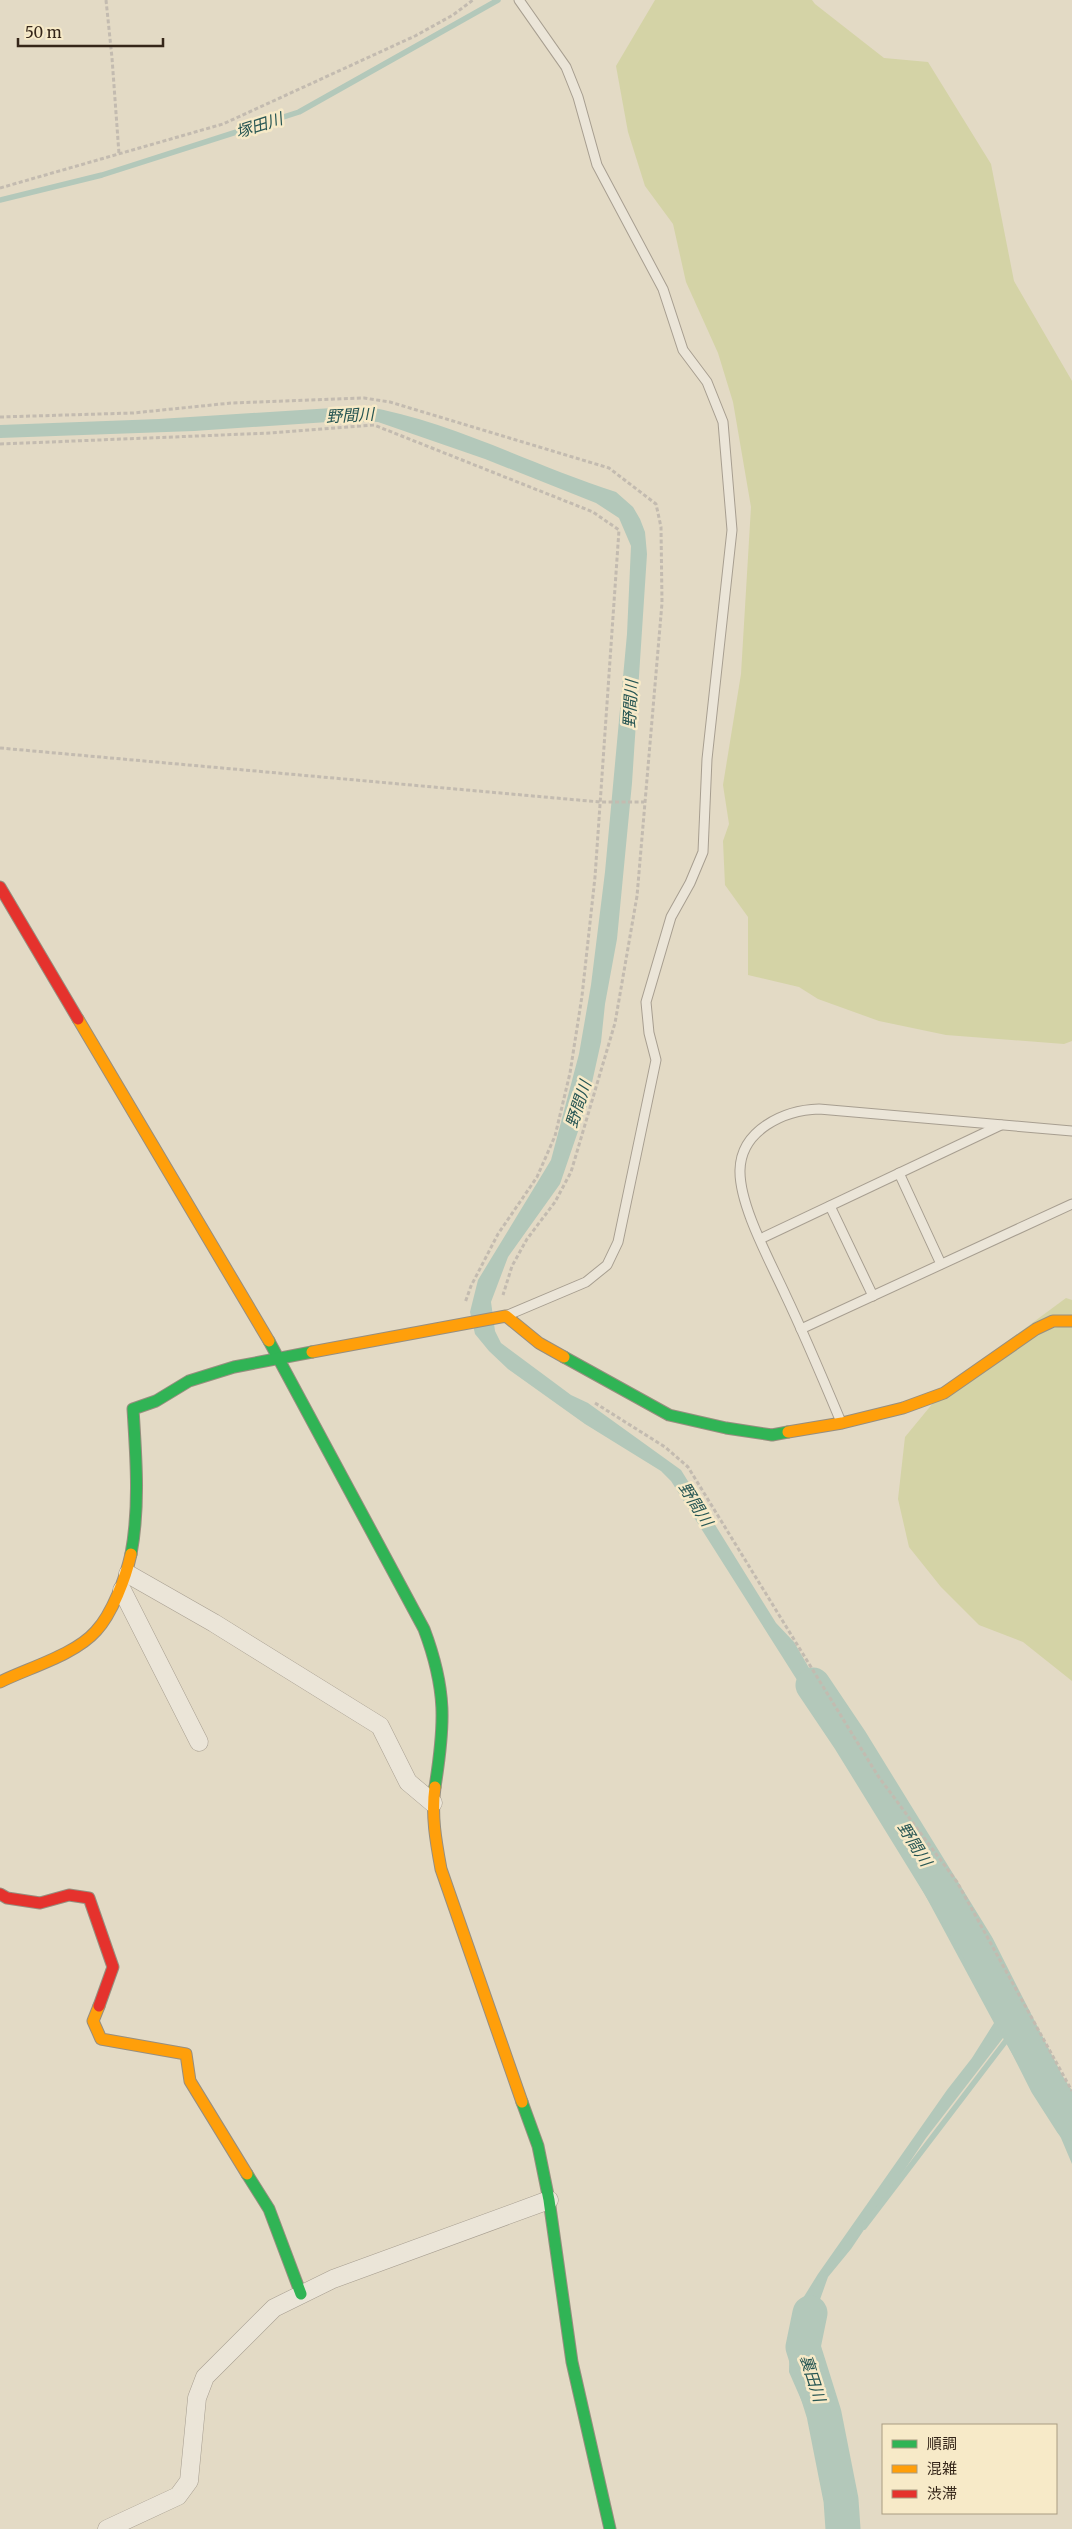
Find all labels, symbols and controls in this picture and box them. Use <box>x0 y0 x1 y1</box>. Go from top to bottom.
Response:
scale bar <box>18 15 162 47</box>
text: 50 m <box>25 23 62 42</box>
water label: 塚田川 <box>233 107 287 142</box>
water label: 野間川 <box>326 404 376 426</box>
water label: 野間川 <box>619 678 641 728</box>
water label: 野間川 <box>561 1076 596 1130</box>
water label: 野間川 <box>675 1478 718 1531</box>
water label: 野間川 <box>894 1818 937 1871</box>
water label: 裏田川 <box>796 2352 831 2406</box>
legend <box>882 2424 1057 2514</box>
text: 順調 <box>927 2434 957 2453</box>
text: 混雑 <box>927 2459 957 2478</box>
text: 渋滞 <box>927 2484 957 2503</box>

